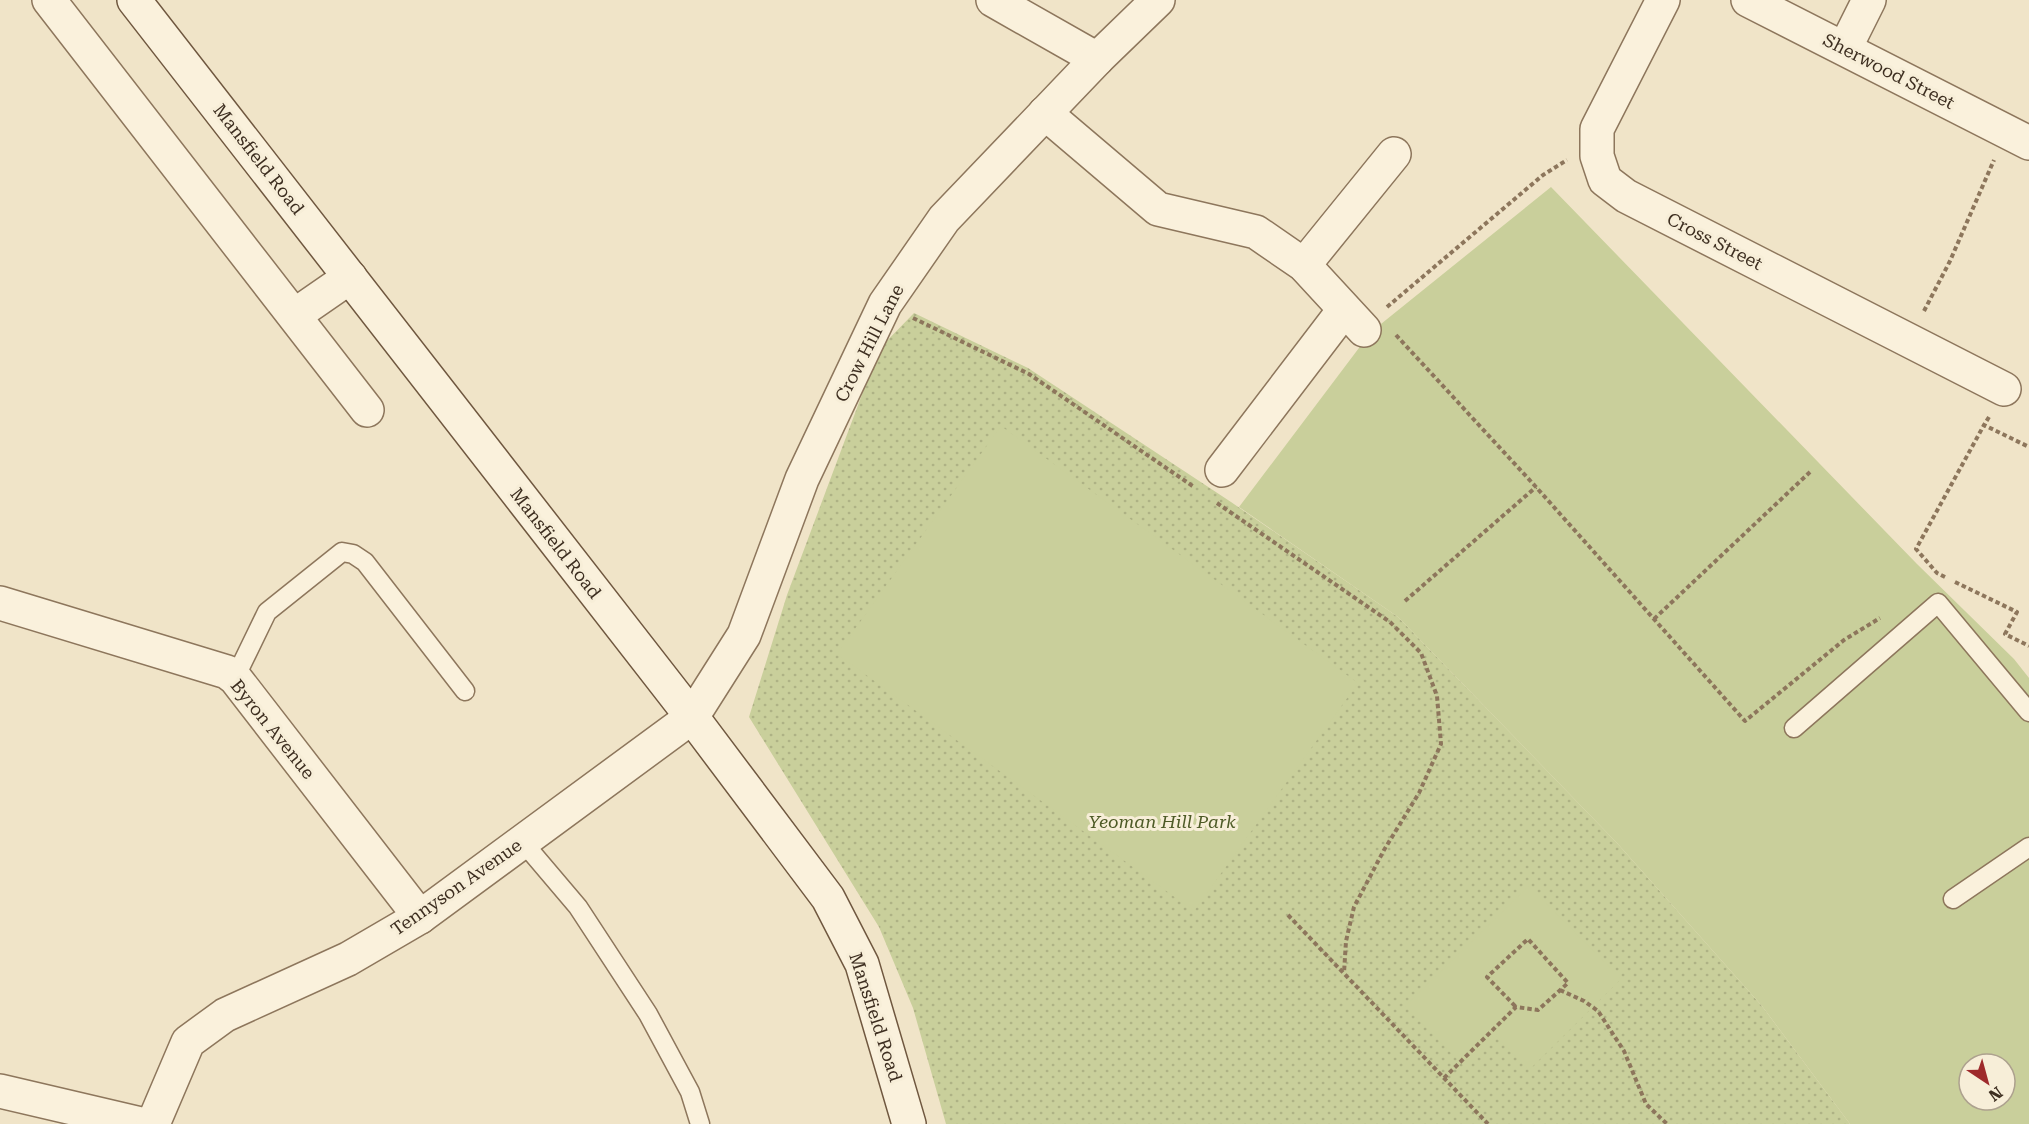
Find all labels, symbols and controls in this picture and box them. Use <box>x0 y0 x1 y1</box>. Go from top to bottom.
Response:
street label: Sherwood Street <box>1820 29 1959 113</box>
street label: Mansfield Road <box>209 100 309 219</box>
street label: Cross Street <box>1664 208 1767 274</box>
street label: Crow Hill Lane <box>830 281 908 405</box>
street label: Mansfield Road <box>506 484 606 603</box>
street label: Byron Avenue <box>227 675 319 783</box>
park label: Yeoman Hill Park <box>1088 811 1236 832</box>
street label: Tennyson Avenue <box>387 834 525 940</box>
street label: Mansfield Road <box>845 950 907 1085</box>
north arrow <box>1957 1052 2017 1112</box>
text: N <box>1985 1082 2006 1105</box>

